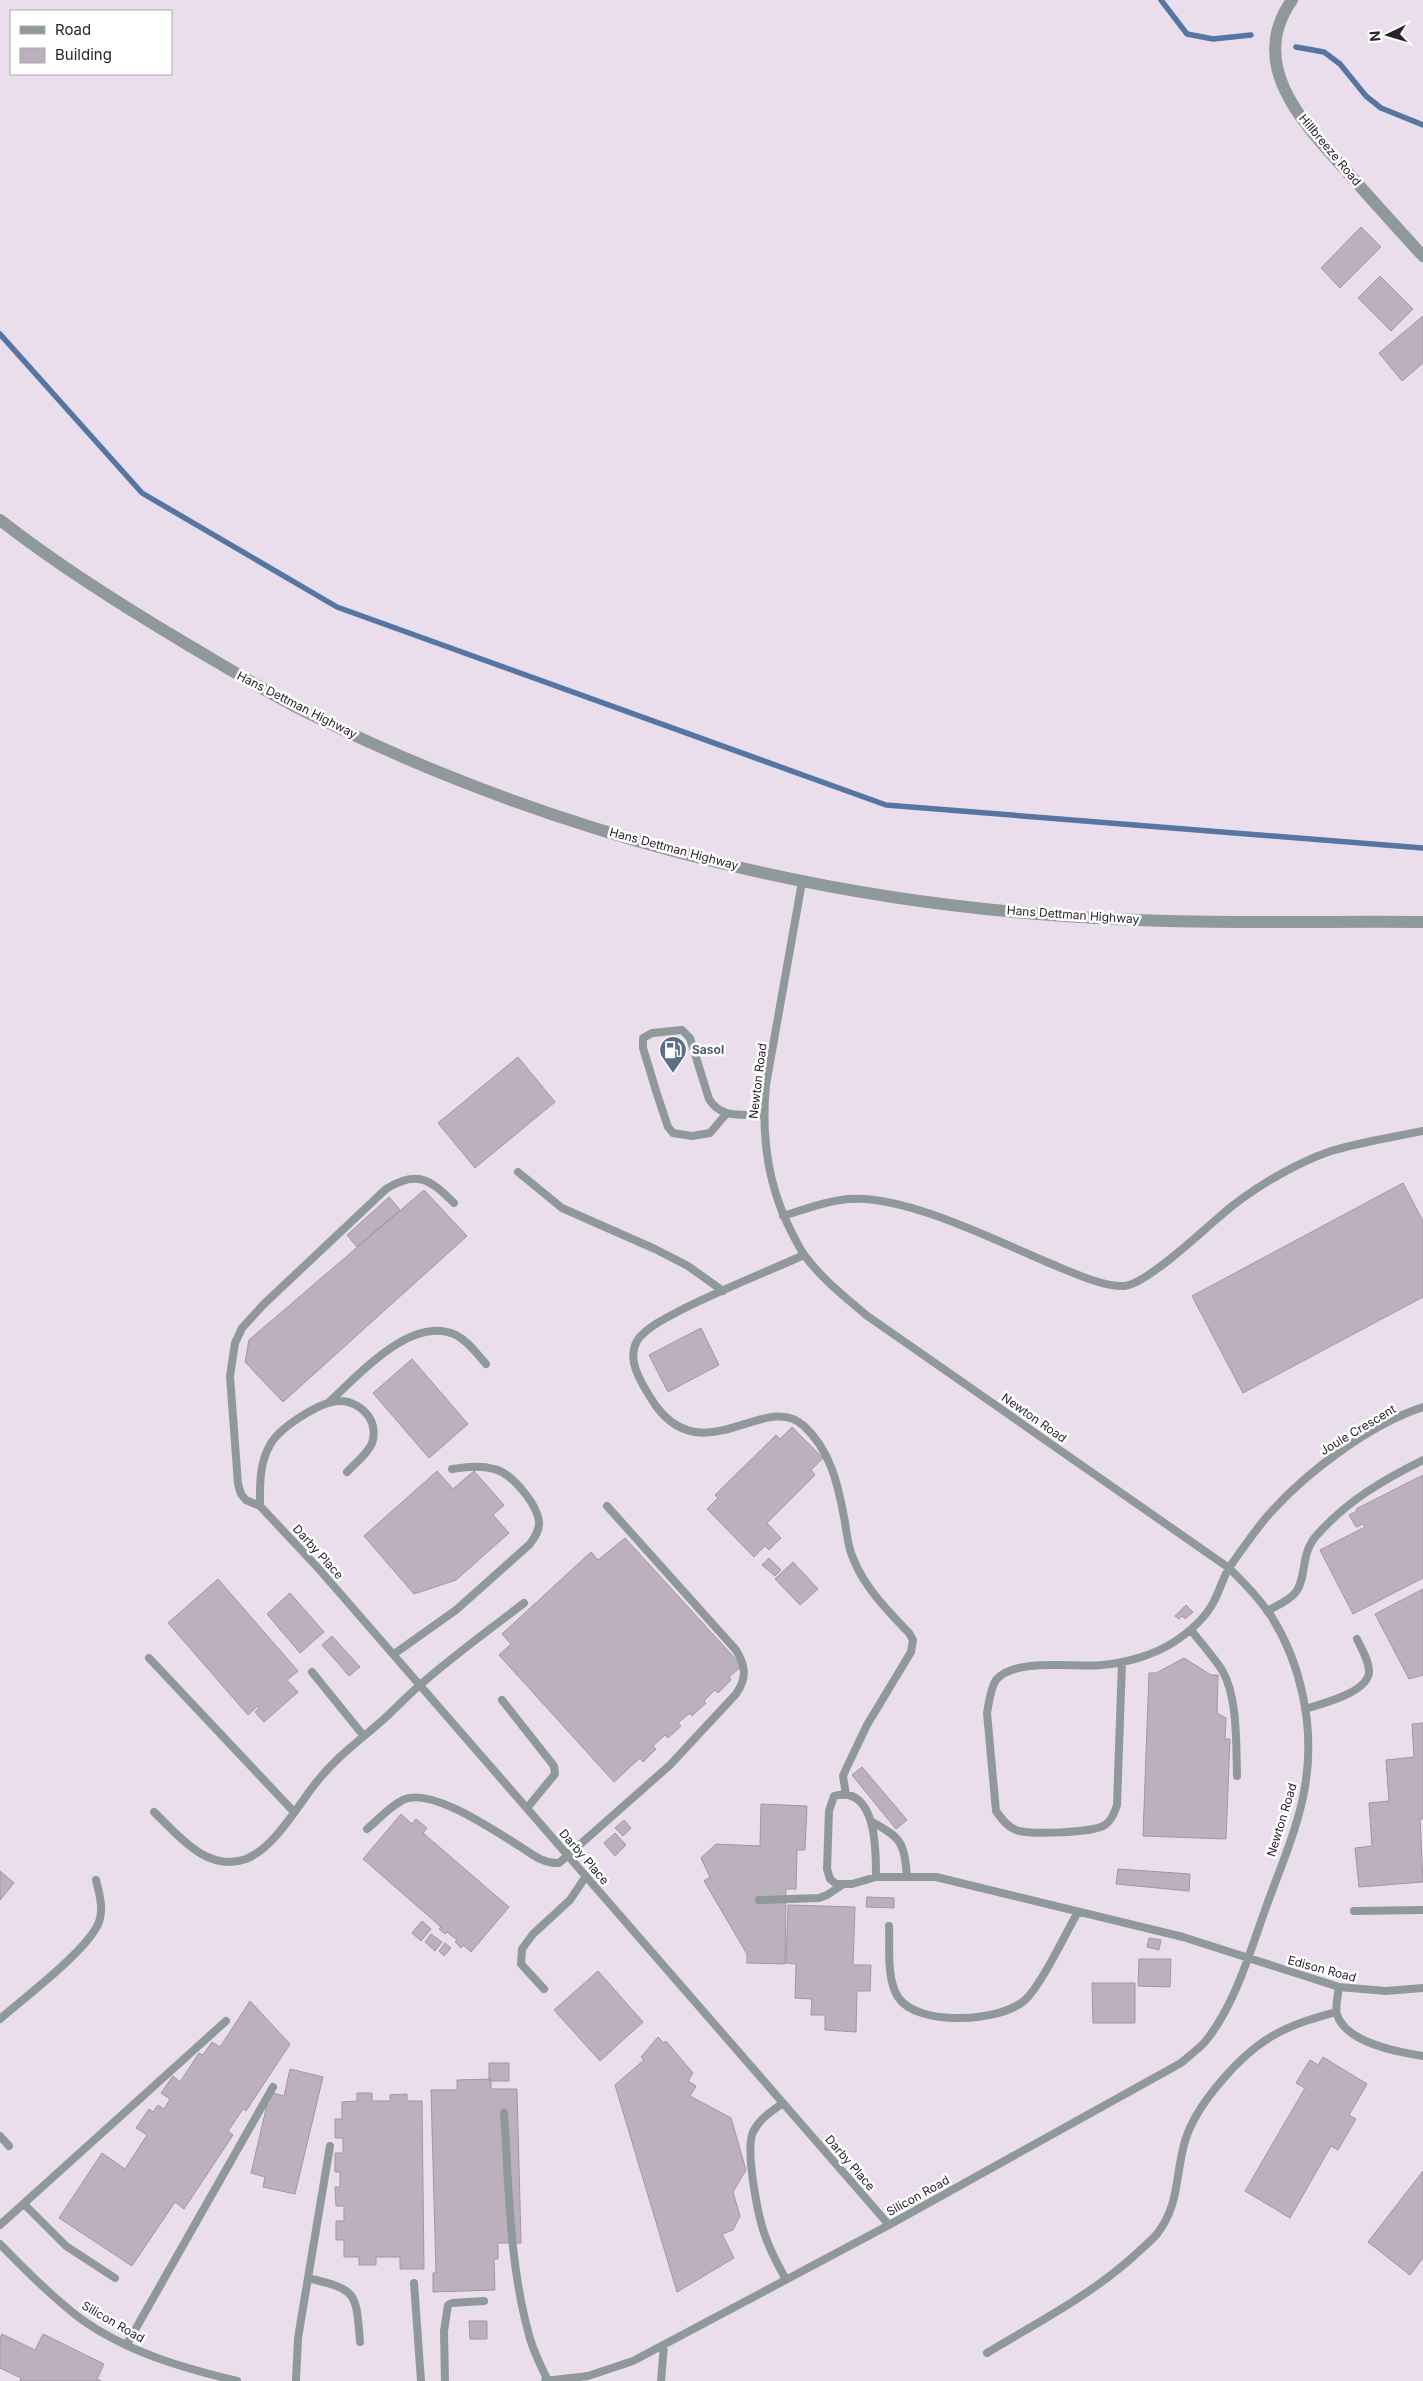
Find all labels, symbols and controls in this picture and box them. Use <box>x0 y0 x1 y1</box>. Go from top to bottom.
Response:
legend <box>10 10 172 75</box>
north arrow <box>1363 10 1413 60</box>
text: Road <box>55 20 91 39</box>
text: N <box>1366 30 1383 42</box>
text: Building <box>55 45 112 64</box>
street label: Hillbreeze Road <box>1296 111 1365 189</box>
street label: Hans Dettman Highway <box>235 668 360 741</box>
street label: Hans Dettman Highway <box>608 824 740 873</box>
street label: Hans Dettman Highway <box>1006 902 1140 927</box>
fuel station icon: Sasol <box>658 1035 688 1074</box>
place label: Sasol <box>692 1042 724 1057</box>
street label: Newton Road <box>745 1042 770 1120</box>
street label: Newton Road <box>999 1390 1070 1446</box>
street label: Joule Crescent <box>1317 1401 1398 1458</box>
street label: Darby Place <box>290 1521 347 1582</box>
street label: Newton Road <box>1263 1781 1300 1858</box>
street label: Darby Place <box>556 1826 613 1887</box>
street label: Edison Road <box>1286 1952 1358 1985</box>
street label: Darby Place <box>822 2132 879 2193</box>
street label: Silicon Road <box>884 2172 952 2219</box>
street label: Silicon Road <box>79 2298 147 2346</box>

